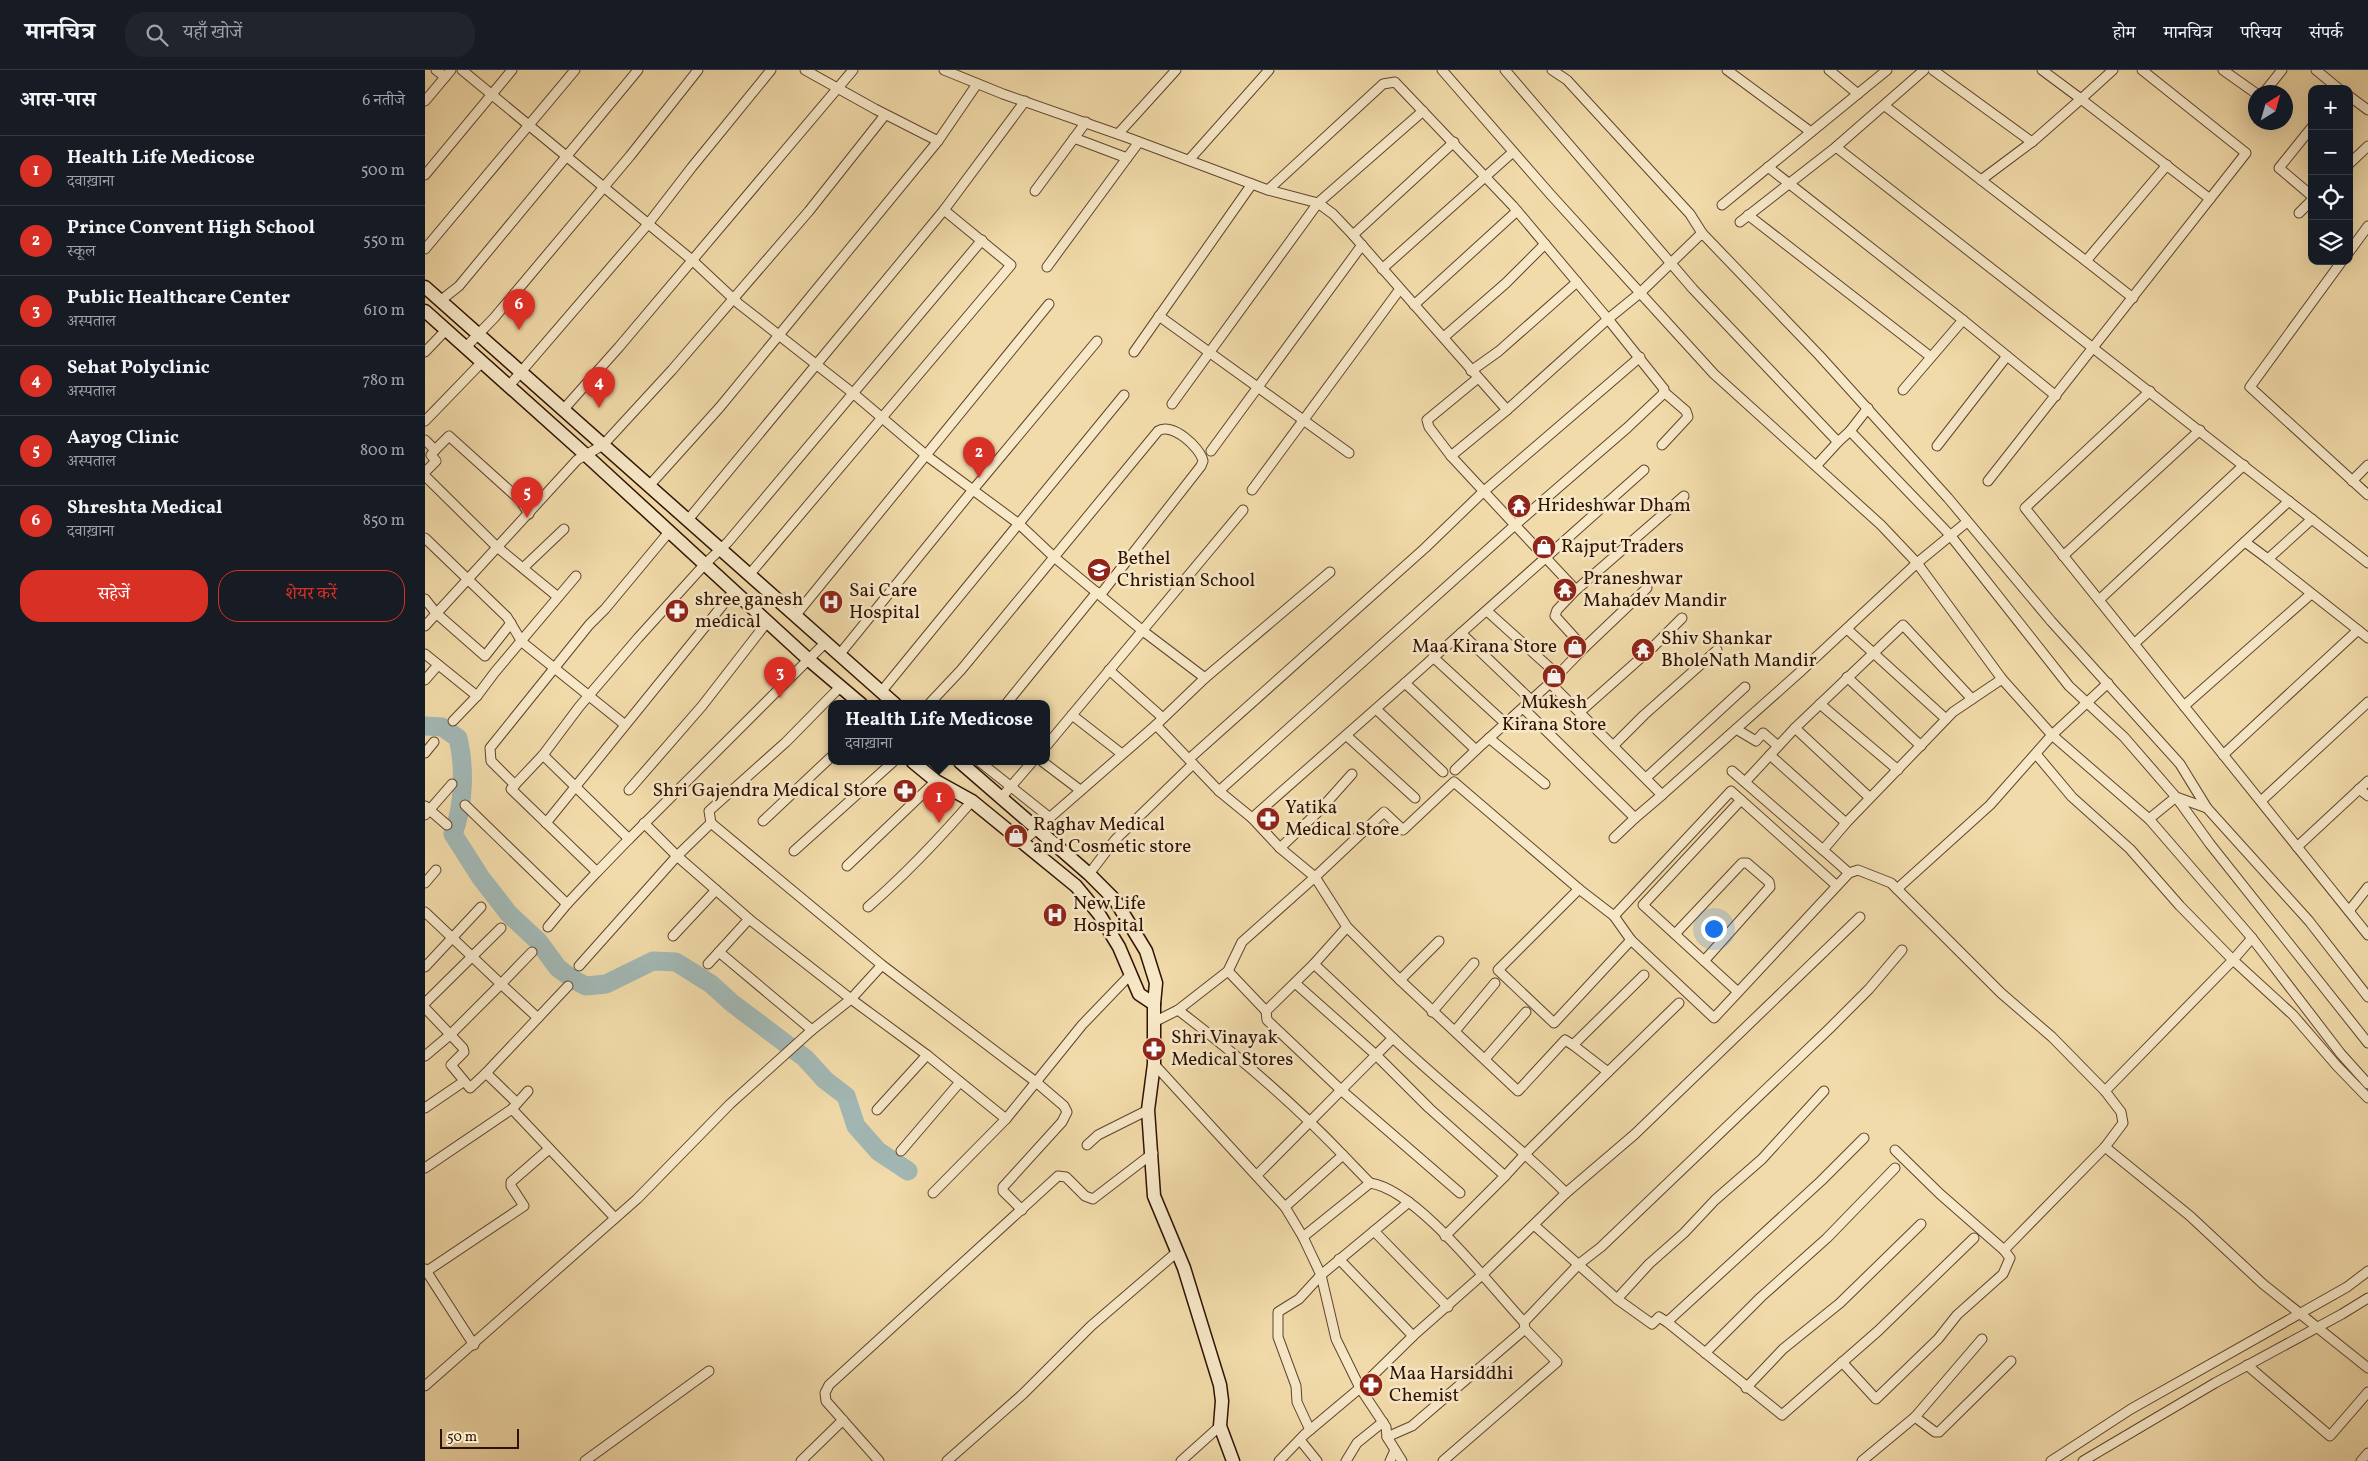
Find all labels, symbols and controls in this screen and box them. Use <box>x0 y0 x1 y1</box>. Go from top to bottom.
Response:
search box <box>125 12 475 57</box>
text: मानचित्र <box>25 16 95 50</box>
text: यहाँ खोजें <box>183 20 242 46</box>
icon: search <box>143 21 171 49</box>
text: होम <box>2113 21 2136 46</box>
text: मानचित्र <box>2164 21 2212 46</box>
text: परिचय <box>2240 21 2281 46</box>
text: संपर्क <box>2309 21 2343 46</box>
north arrow <box>2248 85 2293 130</box>
map controls <box>2308 85 2353 265</box>
button: + <box>2308 85 2353 130</box>
text: आस-पास <box>20 86 96 115</box>
text: 6 नतीजे <box>362 90 405 112</box>
button: − <box>2308 130 2353 175</box>
text: Health Life Medicose <box>67 145 255 171</box>
text: 1 <box>33 160 39 182</box>
text: 500 m <box>361 160 405 182</box>
text: दवाख़ाना <box>67 171 114 193</box>
button: locate <box>2308 175 2353 220</box>
text: Prince Convent High School <box>67 215 315 241</box>
button: layers <box>2308 220 2353 265</box>
text: 2 <box>32 230 40 252</box>
text: 550 m <box>363 230 405 252</box>
text: स्कूल <box>67 241 96 263</box>
text: Public Healthcare Center <box>67 285 290 311</box>
pin: 6 <box>503 289 535 330</box>
text: 3 <box>32 300 40 322</box>
text: 610 m <box>364 300 405 322</box>
text: अस्पताल <box>67 311 116 333</box>
text: Sehat Polyclinic <box>67 355 210 381</box>
pin: 4 <box>583 367 615 408</box>
text: 4 <box>31 370 41 392</box>
text: 780 m <box>363 370 405 392</box>
text: अस्पताल <box>67 381 116 403</box>
text: Aayog Clinic <box>67 425 179 451</box>
pin: 2 <box>963 437 995 478</box>
text: 5 <box>32 440 40 462</box>
text: 800 m <box>360 440 405 462</box>
text: अस्पताल <box>67 451 116 473</box>
pin: 5 <box>511 477 543 518</box>
temple icon: Hrideshwar Dham <box>1506 493 1532 519</box>
place label: Hrideshwar Dham <box>1537 493 1691 519</box>
text: Shreshta Medical <box>67 495 222 521</box>
text: 6 <box>32 510 40 532</box>
text: 850 m <box>363 510 405 532</box>
text: दवाख़ाना <box>67 521 114 543</box>
shop icon: Rajput Traders <box>1531 534 1557 560</box>
place label: Rajput Traders <box>1561 534 1684 560</box>
place label: Bethel Christian School <box>1117 546 1255 594</box>
school or university icon: Bethel Christian School <box>1086 557 1112 583</box>
place label: Praneshwar Mahadev Mandir <box>1583 566 1727 614</box>
button: सहेजें <box>20 570 208 622</box>
button: शेयर करें <box>218 570 405 622</box>
temple icon: Praneshwar Mahadev Mandir <box>1552 577 1578 603</box>
place label: Sai Care Hospital <box>849 578 920 626</box>
place label: shree ganesh medical <box>695 587 803 635</box>
hospital icon: Sai Care Hospital <box>818 589 844 615</box>
pharmacy icon: shree ganesh medical <box>664 598 690 624</box>
place label: Shiv Shankar BholeNath Mandir <box>1661 626 1817 674</box>
place label: Maa Kirana Store <box>1412 634 1557 660</box>
shop icon: Maa Kirana Store <box>1562 634 1588 660</box>
temple icon: Shiv Shankar BholeNath Mandir <box>1630 637 1656 663</box>
pin: 3 <box>764 657 796 698</box>
shop icon: Mukesh Kirana Store <box>1541 663 1567 689</box>
place label: Mukesh Kirana Store <box>1502 690 1606 738</box>
popup <box>828 700 1050 765</box>
text: Health Life Medicose <box>845 707 1033 733</box>
text: दवाख़ाना <box>845 733 892 755</box>
place label: Shri Gajendra Medical Store <box>652 778 887 804</box>
pharmacy icon: Shri Gajendra Medical Store <box>892 778 918 804</box>
pin: 1 <box>923 782 955 823</box>
place label: Yatika Medical Store <box>1285 795 1399 843</box>
pharmacy icon: Yatika Medical Store <box>1255 806 1281 832</box>
place label: Raghav Medical and Cosmetic store <box>1033 812 1191 860</box>
shop icon: Raghav Medical and Cosmetic store <box>1003 823 1029 849</box>
place label: New Life Hospital <box>1073 891 1146 939</box>
hospital icon: New Life Hospital <box>1042 902 1068 928</box>
your location <box>1701 916 1727 942</box>
place label: Shri Vinayak Medical Stores <box>1171 1025 1293 1073</box>
pharmacy icon: Shri Vinayak Medical Stores <box>1141 1036 1167 1062</box>
place label: Maa Harsiddhi Chemist <box>1389 1361 1514 1409</box>
pharmacy icon: Maa Harsiddhi Chemist <box>1358 1372 1384 1398</box>
scale bar <box>440 1426 519 1449</box>
text: 50 m <box>447 1428 477 1447</box>

